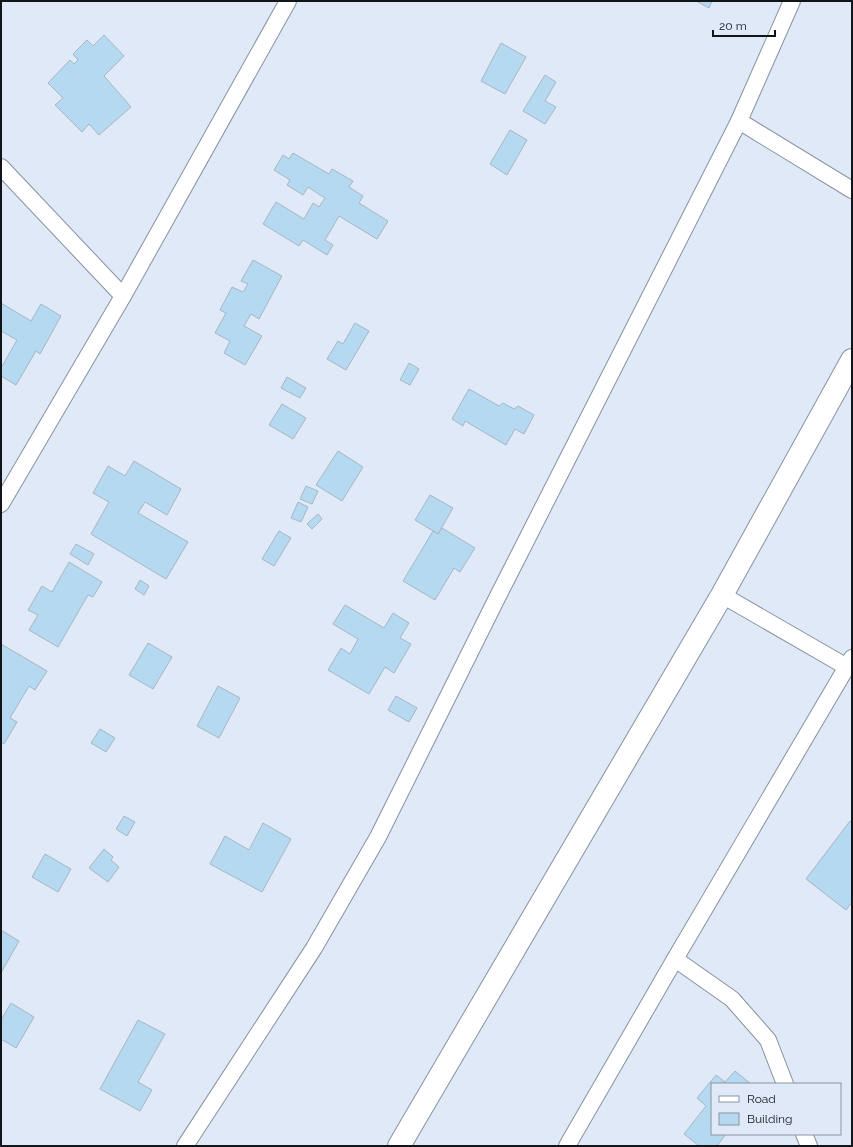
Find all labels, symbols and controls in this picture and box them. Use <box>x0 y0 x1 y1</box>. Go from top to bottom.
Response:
scale bar <box>713 12 775 38</box>
text: 20 m <box>719 19 747 33</box>
legend <box>711 1083 841 1135</box>
text: Road <box>747 1092 776 1106</box>
text: Building <box>747 1112 793 1126</box>

